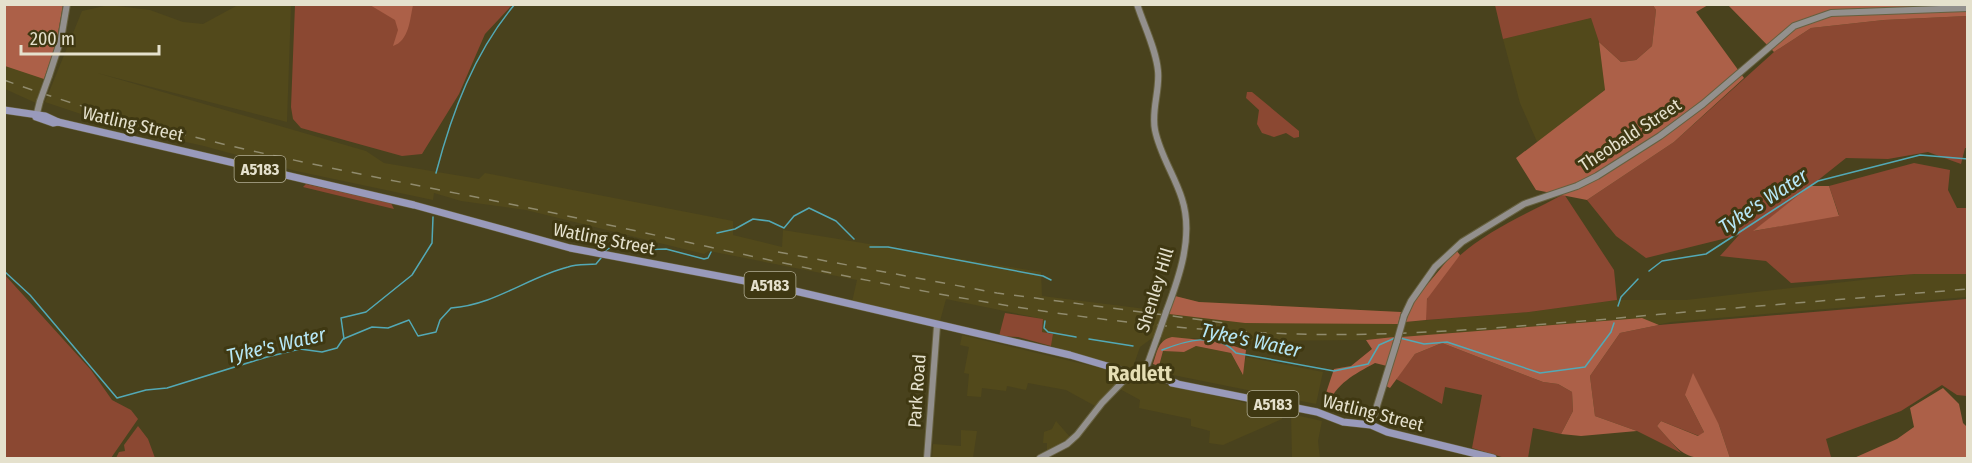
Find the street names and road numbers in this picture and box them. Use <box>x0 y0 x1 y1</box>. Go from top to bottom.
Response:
street label: Theobald Street <box>1575 94 1685 176</box>
street label: Watling Street <box>80 102 186 146</box>
road number: A5183 <box>234 156 286 182</box>
street label: Watling Street <box>551 218 657 260</box>
street label: Shenley Hill <box>1132 245 1178 335</box>
road number: A5183 <box>744 272 796 298</box>
street label: Park Road <box>903 354 931 428</box>
street label: Watling Street <box>1320 390 1426 436</box>
road number: A5183 <box>1248 391 1298 417</box>

